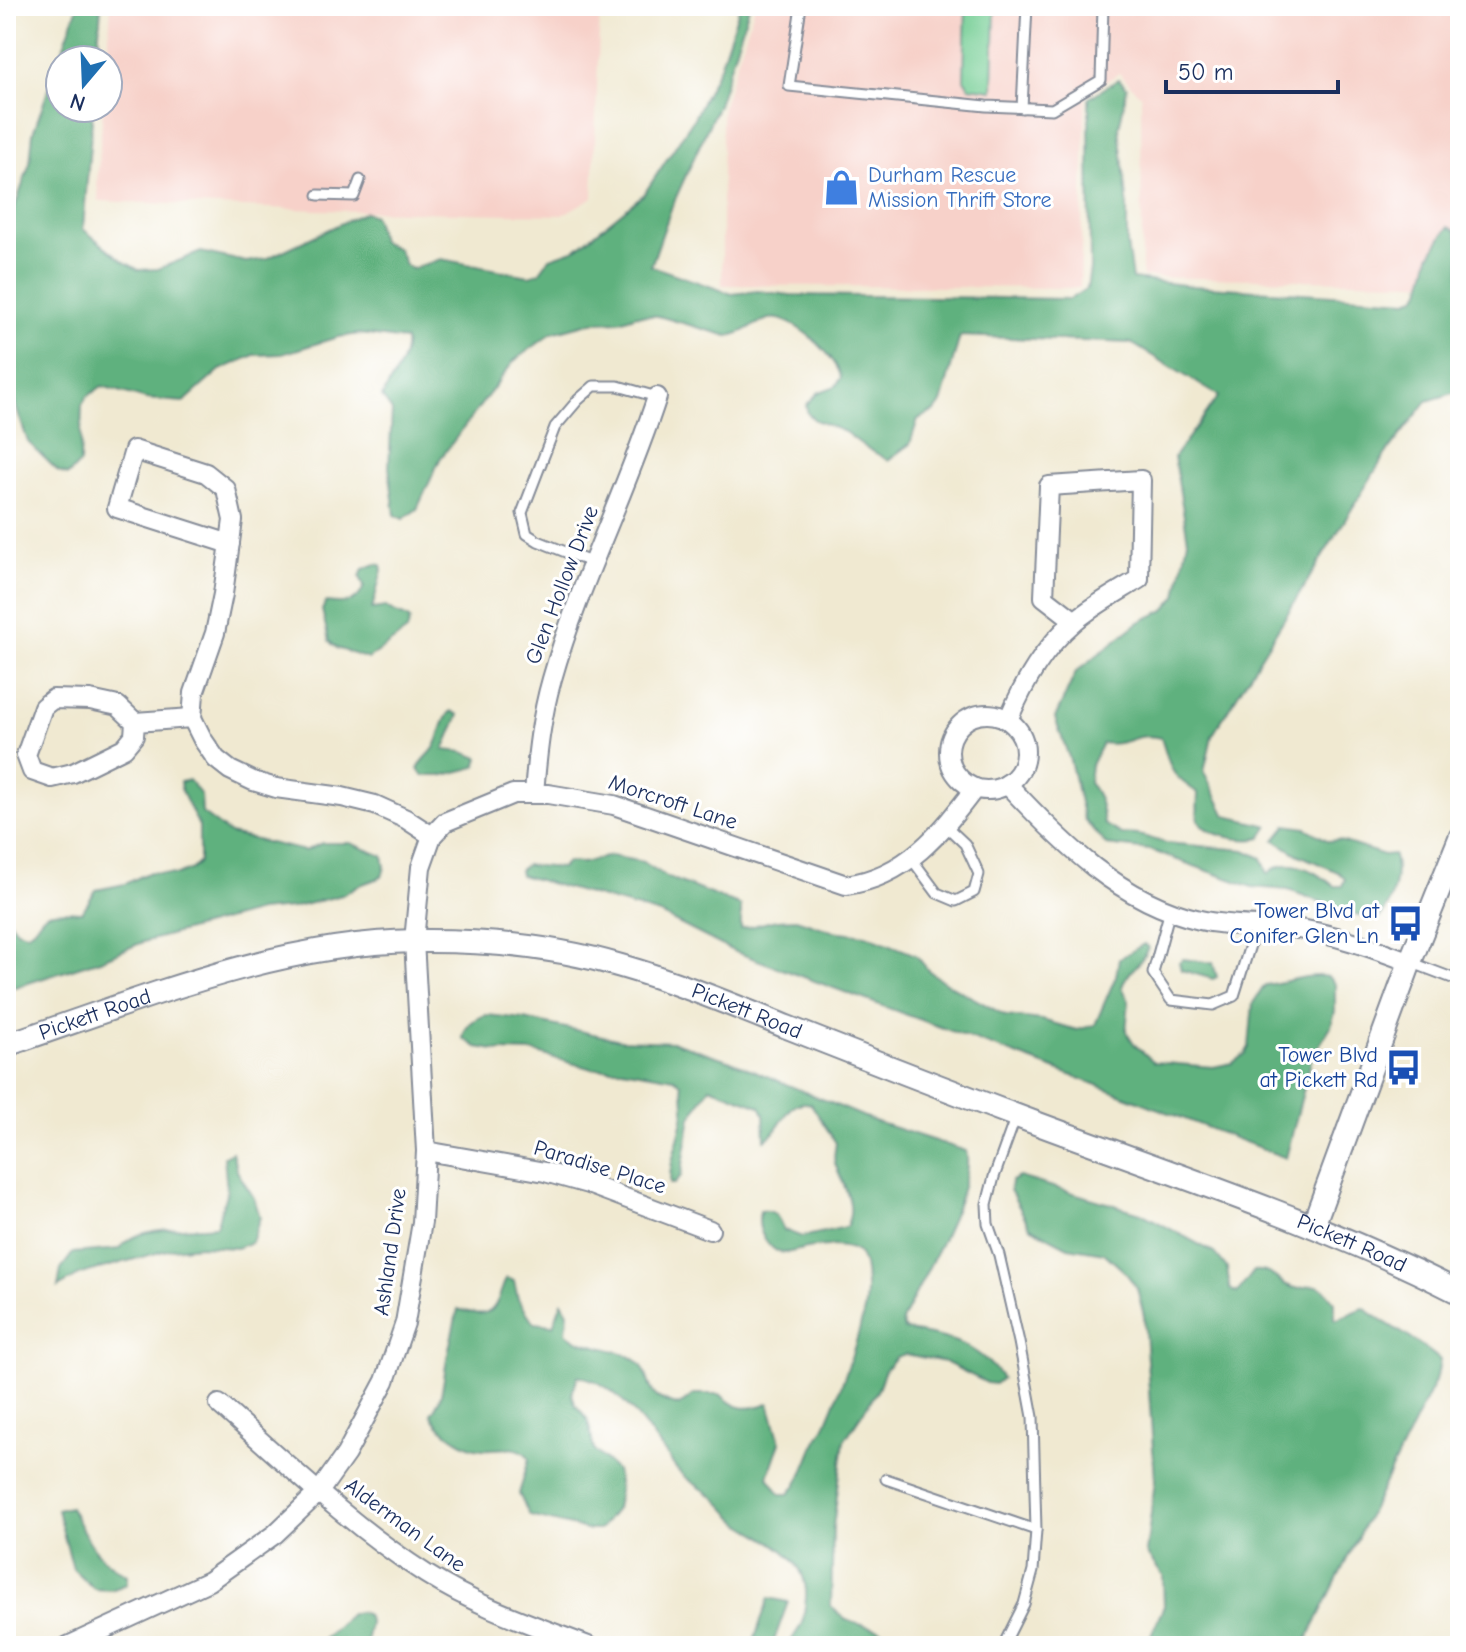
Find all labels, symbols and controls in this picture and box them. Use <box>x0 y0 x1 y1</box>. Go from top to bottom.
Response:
north arrow <box>44 44 124 124</box>
scale bar <box>1166 44 1338 94</box>
text: 50 m <box>1178 58 1234 86</box>
text: N <box>67 87 89 117</box>
place label: Durham Rescue Mission Thrift Store <box>868 162 1051 213</box>
shop icon: Durham Rescue Mission Thrift Store <box>823 169 861 207</box>
street label: Glen Hollow Drive <box>520 502 604 668</box>
street label: Morcroft Lane <box>605 769 741 835</box>
place label: Tower Blvd at Conifer Glen Ln <box>1230 898 1380 949</box>
bus stop icon: Tower Blvd at Conifer Glen Ln <box>1386 905 1424 943</box>
street label: Pickett Road <box>688 978 806 1045</box>
street label: Pickett Road <box>35 983 154 1046</box>
place label: Tower Blvd at Pickett Rd <box>1259 1042 1378 1093</box>
bus stop icon: Tower Blvd at Pickett Rd <box>1385 1049 1423 1087</box>
street label: Paradise Place <box>531 1135 669 1199</box>
street label: Ashland Drive <box>368 1187 412 1317</box>
street label: Pickett Road <box>1293 1208 1411 1278</box>
street label: Alderman Lane <box>339 1472 471 1578</box>

